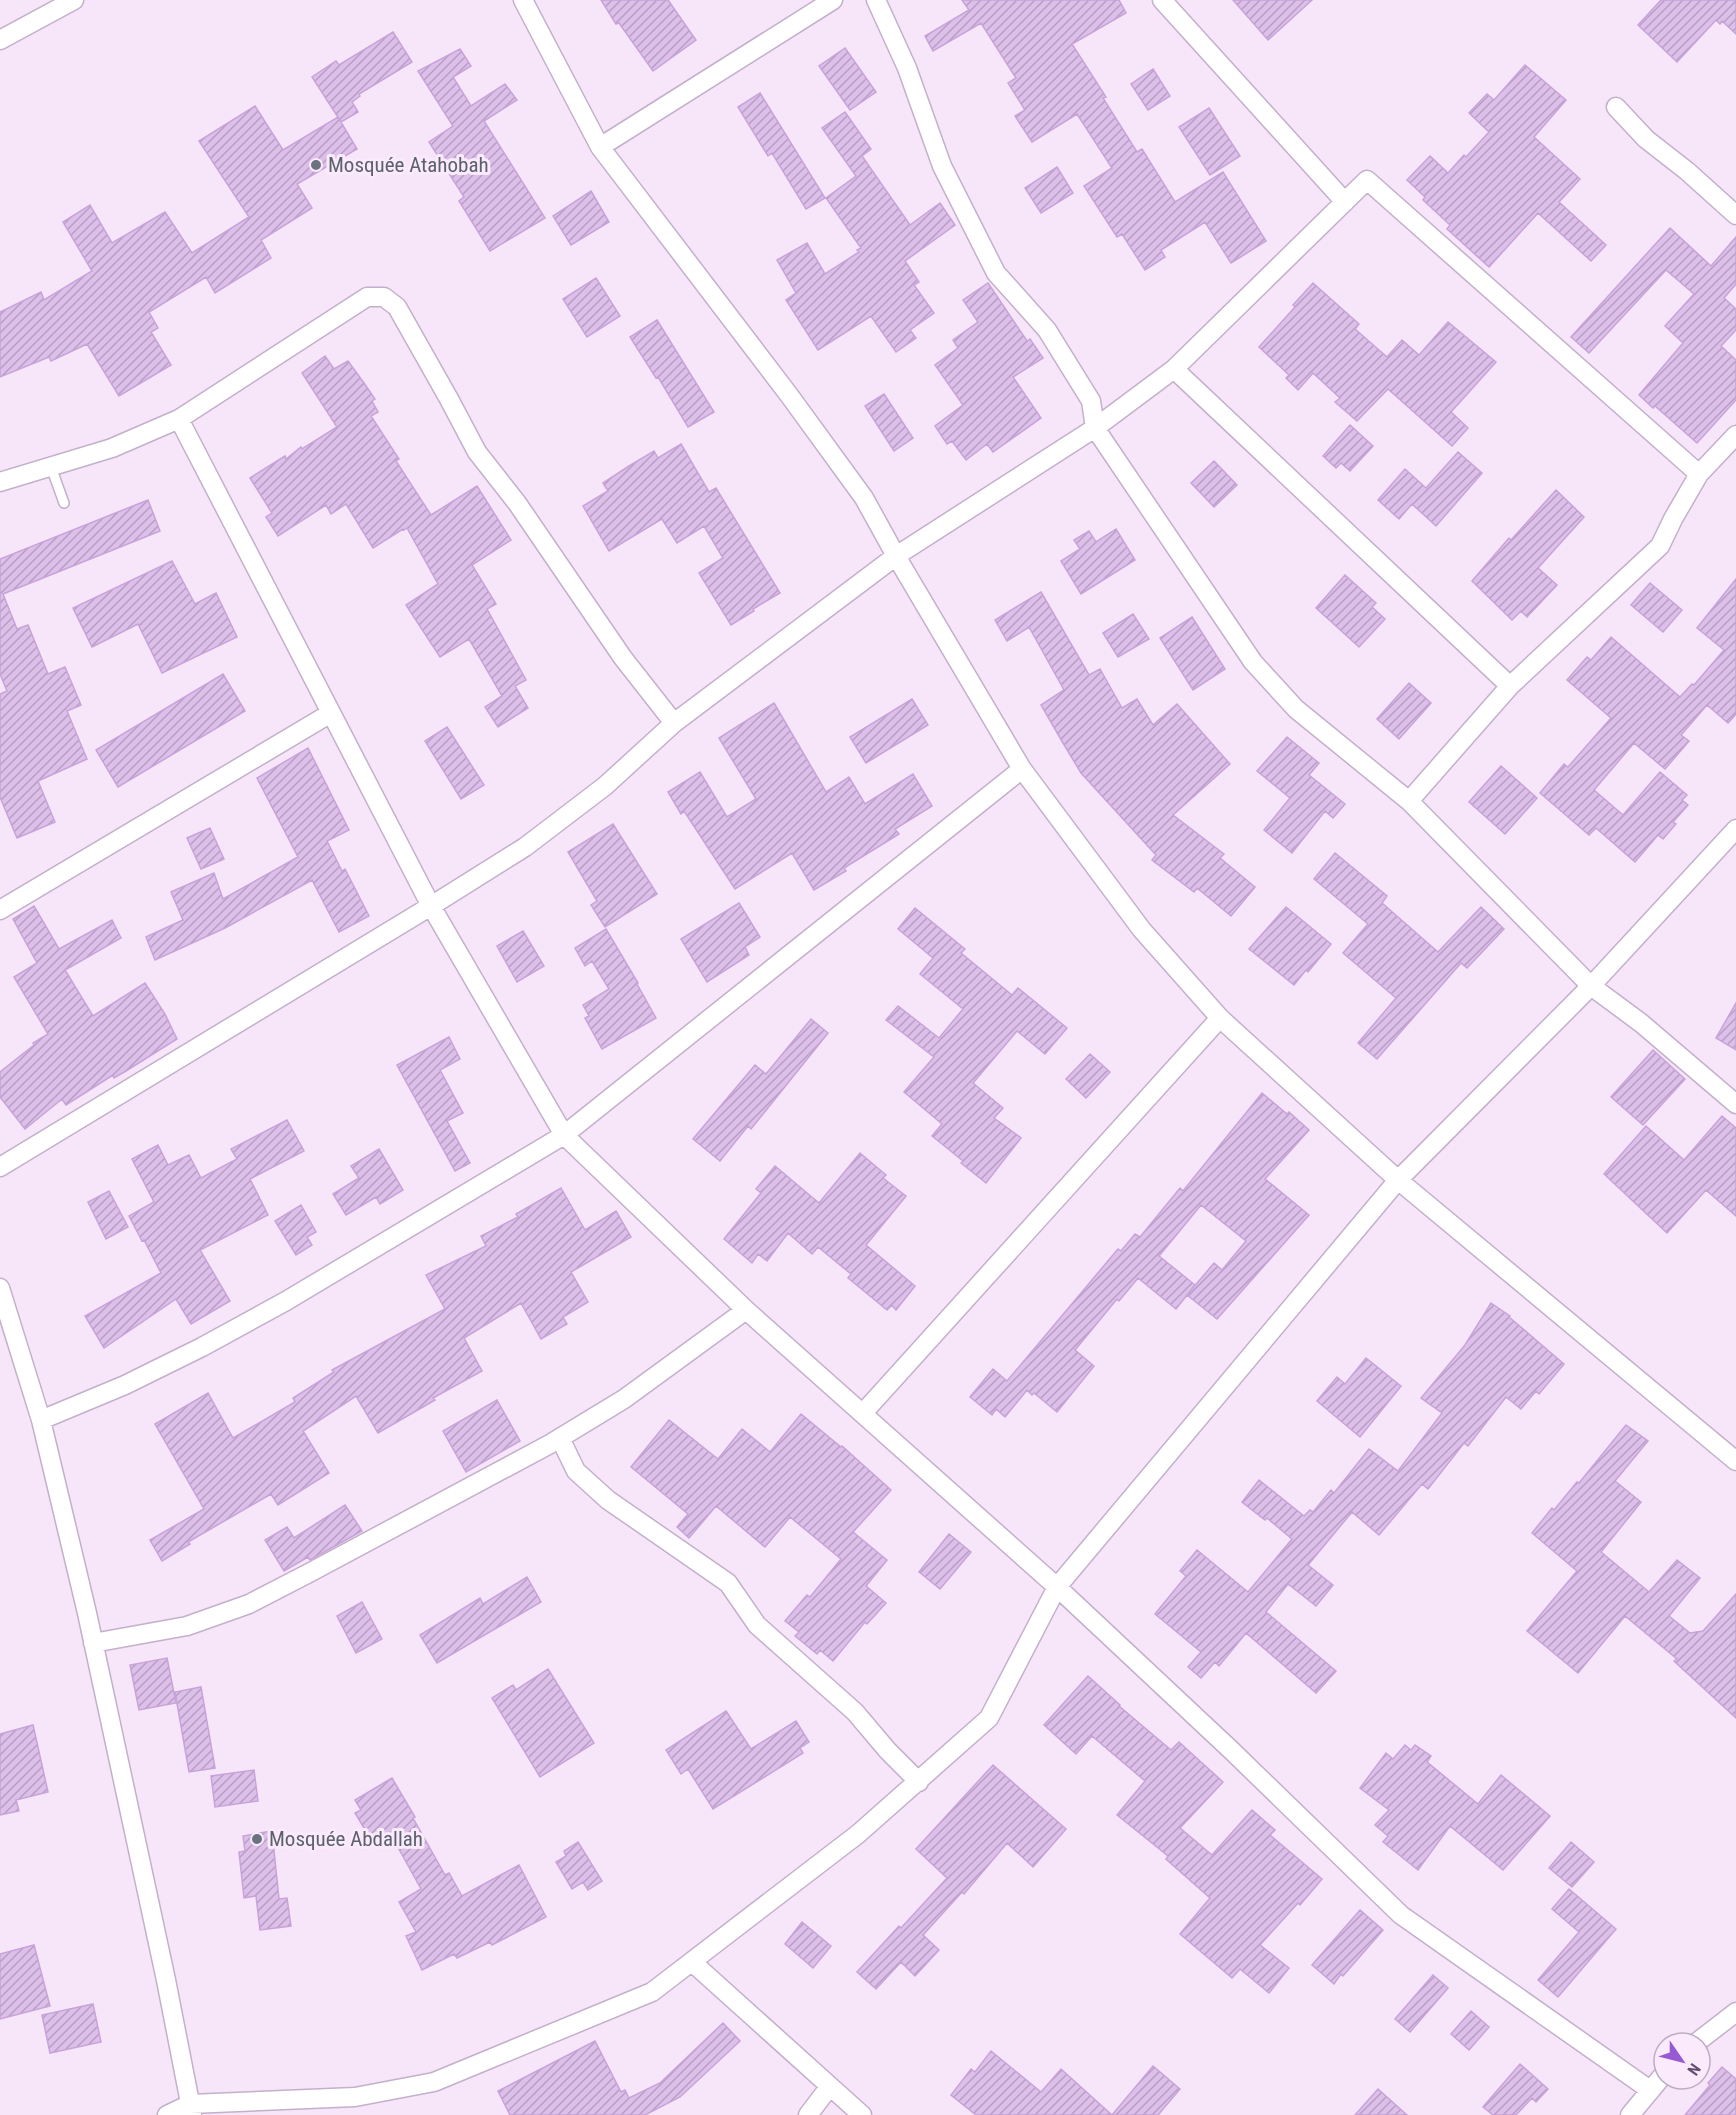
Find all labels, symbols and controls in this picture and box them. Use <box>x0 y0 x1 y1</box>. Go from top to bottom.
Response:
place label: Mosquée Atahobah <box>328 153 489 177</box>
marker: Mosquée Atahobah <box>309 158 323 172</box>
place label: Mosquée Abdallah <box>269 1827 423 1851</box>
marker: Mosquée Abdallah <box>250 1832 264 1846</box>
north arrow <box>1652 2031 1712 2091</box>
text: N <box>1683 2060 1704 2079</box>

